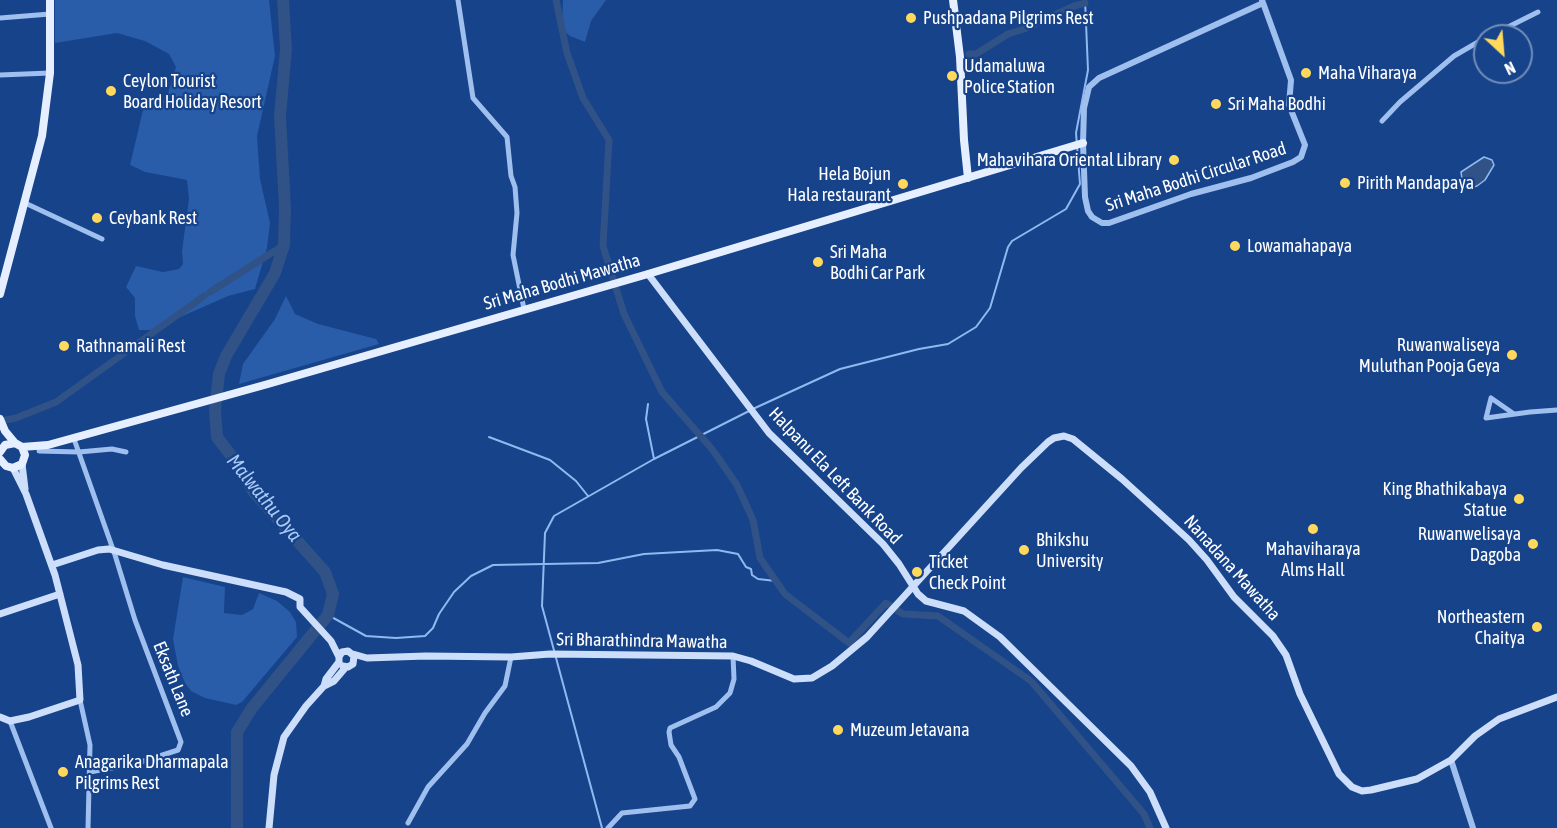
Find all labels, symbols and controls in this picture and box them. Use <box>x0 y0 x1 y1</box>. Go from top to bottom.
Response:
place label: Pushpadana Pilgrims Rest <box>923 7 1094 29</box>
marker: Pushpadana Pilgrims Rest <box>904 11 918 25</box>
north arrow <box>1473 24 1533 84</box>
place label: Udamaluwa Police Station <box>964 55 1055 98</box>
text: N <box>1502 58 1518 79</box>
place label: Maha Viharaya <box>1318 62 1417 84</box>
marker: Maha Viharaya <box>1299 66 1313 80</box>
marker: Udamaluwa Police Station <box>945 69 959 83</box>
place label: Ceylon Tourist Board Holiday Resort <box>123 70 262 112</box>
marker: Ceylon Tourist Board Holiday Resort <box>104 84 118 98</box>
place label: Sri Maha Bodhi <box>1228 93 1326 115</box>
marker: Sri Maha Bodhi <box>1209 97 1223 111</box>
street label: Sri Maha Bodhi Circular Road <box>1103 138 1289 216</box>
place label: Mahavihara Oriental Library <box>977 149 1162 171</box>
marker: Mahavihara Oriental Library <box>1167 153 1181 167</box>
place label: Hela Bojun Hala restaurant <box>787 163 891 206</box>
place label: Pirith Mandapaya <box>1357 172 1474 194</box>
marker: Pirith Mandapaya <box>1338 176 1352 190</box>
marker: Hela Bojun Hala restaurant <box>896 177 910 191</box>
place label: Ceybank Rest <box>109 207 197 229</box>
marker: Ceybank Rest <box>90 211 104 225</box>
place label: Lowamahapaya <box>1247 235 1352 257</box>
marker: Lowamahapaya <box>1228 239 1242 253</box>
place label: Sri Maha Bodhi Car Park <box>830 241 925 284</box>
street label: Sri Maha Bodhi Mawatha <box>481 249 643 315</box>
marker: Sri Maha Bodhi Car Park <box>811 255 825 269</box>
place label: Ruwanwaliseya Muluthan Pooja Geya <box>1359 334 1500 376</box>
place label: Rathnamali Rest <box>76 335 186 357</box>
marker: Rathnamali Rest <box>57 339 71 353</box>
marker: Ruwanwaliseya Muluthan Pooja Geya <box>1505 348 1519 362</box>
street label: Halpanu Ela Left Bank Road <box>764 403 906 549</box>
water label: Malwathu Oya <box>221 449 307 547</box>
place label: King Bhathikabaya Statue <box>1383 478 1507 520</box>
marker: King Bhathikabaya Statue <box>1512 492 1526 506</box>
street label: Nanadana Mawatha <box>1179 511 1285 625</box>
marker: Mahaviharaya Alms Hall <box>1306 522 1320 536</box>
place label: Ruwanwelisaya Dagoba <box>1418 523 1521 566</box>
place label: Bhikshu University <box>1036 529 1103 572</box>
marker: Ruwanwelisaya Dagoba <box>1526 537 1540 551</box>
place label: Mahaviharaya Alms Hall <box>1265 538 1361 580</box>
marker: Bhikshu University <box>1017 543 1031 557</box>
place label: Ticket Check Point <box>929 551 1006 594</box>
marker: Ticket Check Point <box>910 565 924 579</box>
place label: Northeastern Chaitya <box>1437 606 1525 648</box>
marker: Northeastern Chaitya <box>1530 620 1544 634</box>
street label: Sri Bharathindra Mawatha <box>556 629 728 653</box>
street label: Eksath Lane <box>148 638 198 720</box>
place label: Muzeum Jetavana <box>850 719 970 741</box>
marker: Muzeum Jetavana <box>831 723 845 737</box>
place label: Anagarika Dharmapala Pilgrims Rest <box>75 751 229 794</box>
marker: Anagarika Dharmapala Pilgrims Rest <box>56 765 70 779</box>

